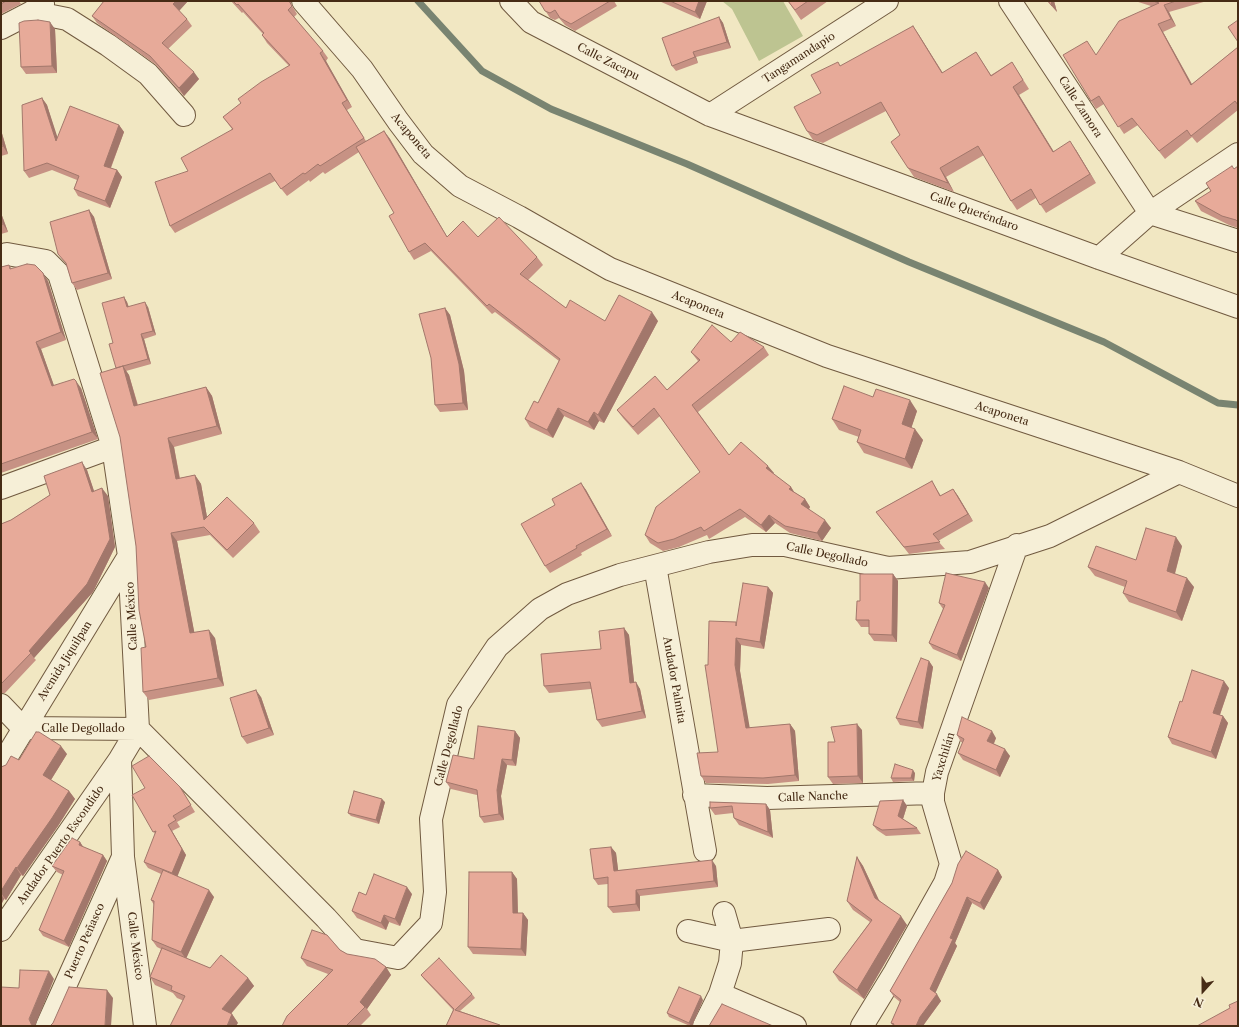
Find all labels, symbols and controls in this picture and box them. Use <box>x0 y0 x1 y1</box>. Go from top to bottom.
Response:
street label: Tangamandapio <box>760 30 838 86</box>
street label: Calle Zacapu <box>575 41 641 83</box>
street label: Calle Zamora <box>1055 74 1105 140</box>
street label: Acaponeta <box>388 110 434 162</box>
street label: Calle Queréndaro <box>928 190 1020 234</box>
street label: Acaponeta <box>670 288 726 322</box>
street label: Acaponeta <box>973 399 1031 429</box>
street label: Calle Degollado <box>785 540 869 570</box>
street label: Calle México <box>124 581 140 651</box>
street label: Avenida Jiquilpan <box>35 619 95 703</box>
street label: Andador Palmita <box>660 636 688 724</box>
street label: Calle Degollado <box>432 704 466 788</box>
street label: Calle Degollado <box>41 722 125 736</box>
street label: Yaxchilán <box>930 731 958 783</box>
street label: Andador Puerto Escondido <box>15 783 107 907</box>
street label: Calle Nanche <box>778 789 848 805</box>
street label: Puerto Peñasco <box>62 901 108 981</box>
street label: Calle México <box>124 911 146 981</box>
north arrow <box>1183 971 1223 1011</box>
text: N <box>1192 994 1206 1010</box>

